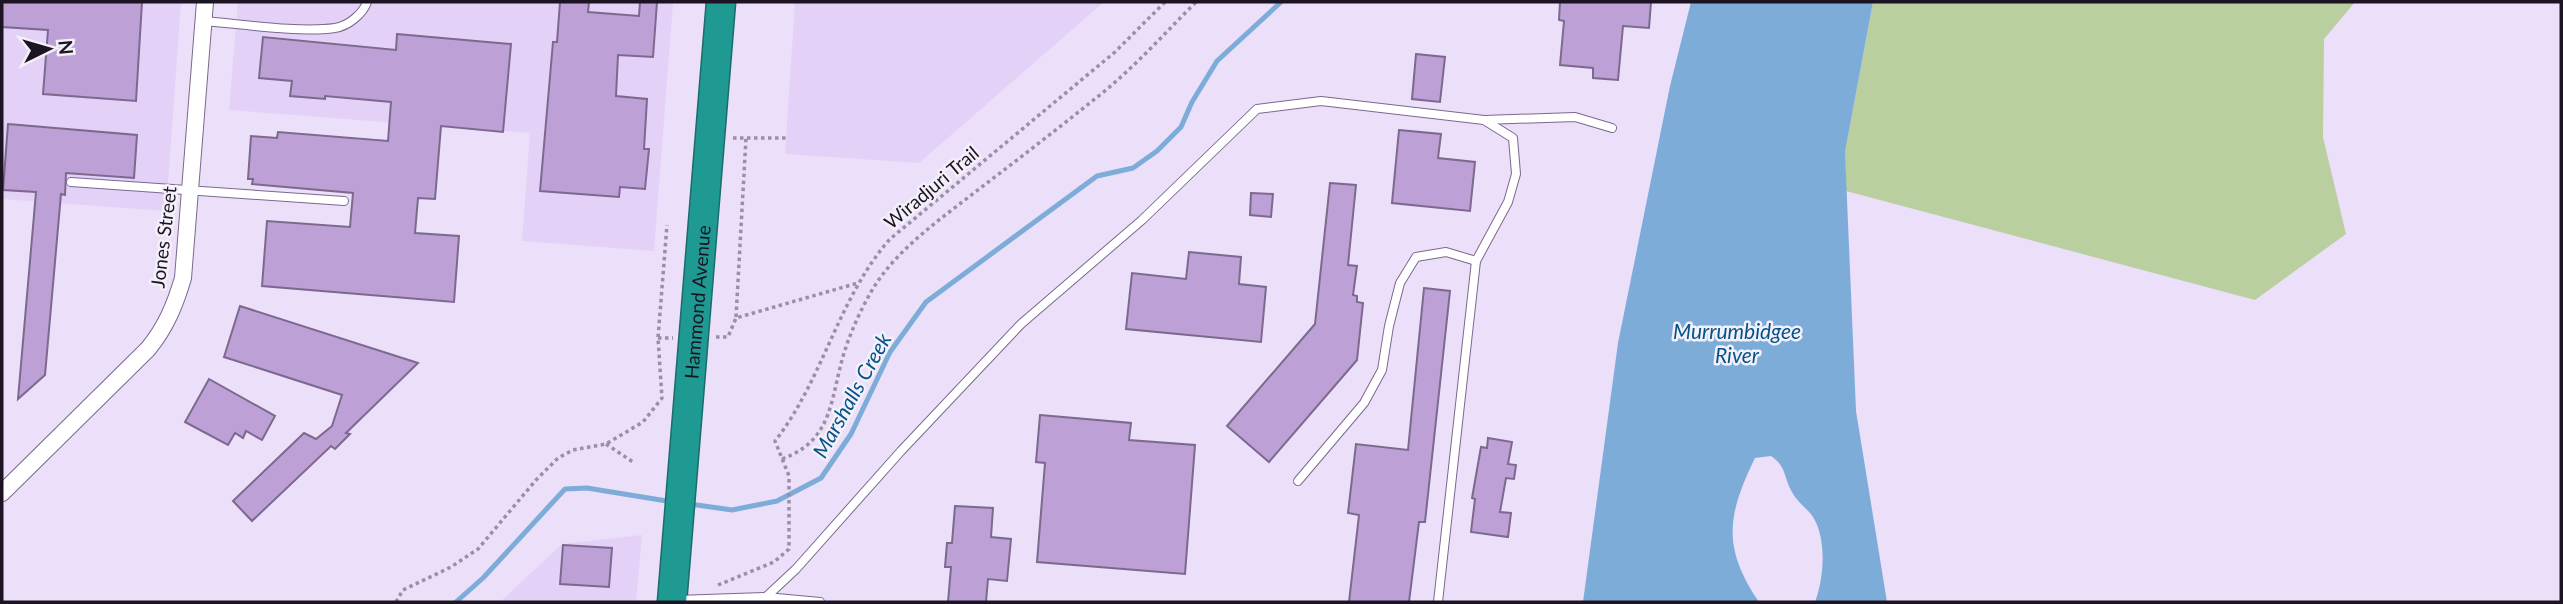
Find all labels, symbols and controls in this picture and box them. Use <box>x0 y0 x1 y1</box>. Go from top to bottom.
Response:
north arrow <box>14 14 84 84</box>
text: N <box>54 39 79 56</box>
street label: Wiradjuri Trail <box>879 141 983 233</box>
street label: Jones Street <box>145 185 181 289</box>
street label: Hammond Avenue <box>679 224 714 380</box>
water label: Murrumbidgee River <box>1673 318 1801 367</box>
water label: Marshalls Creek <box>807 327 896 462</box>

